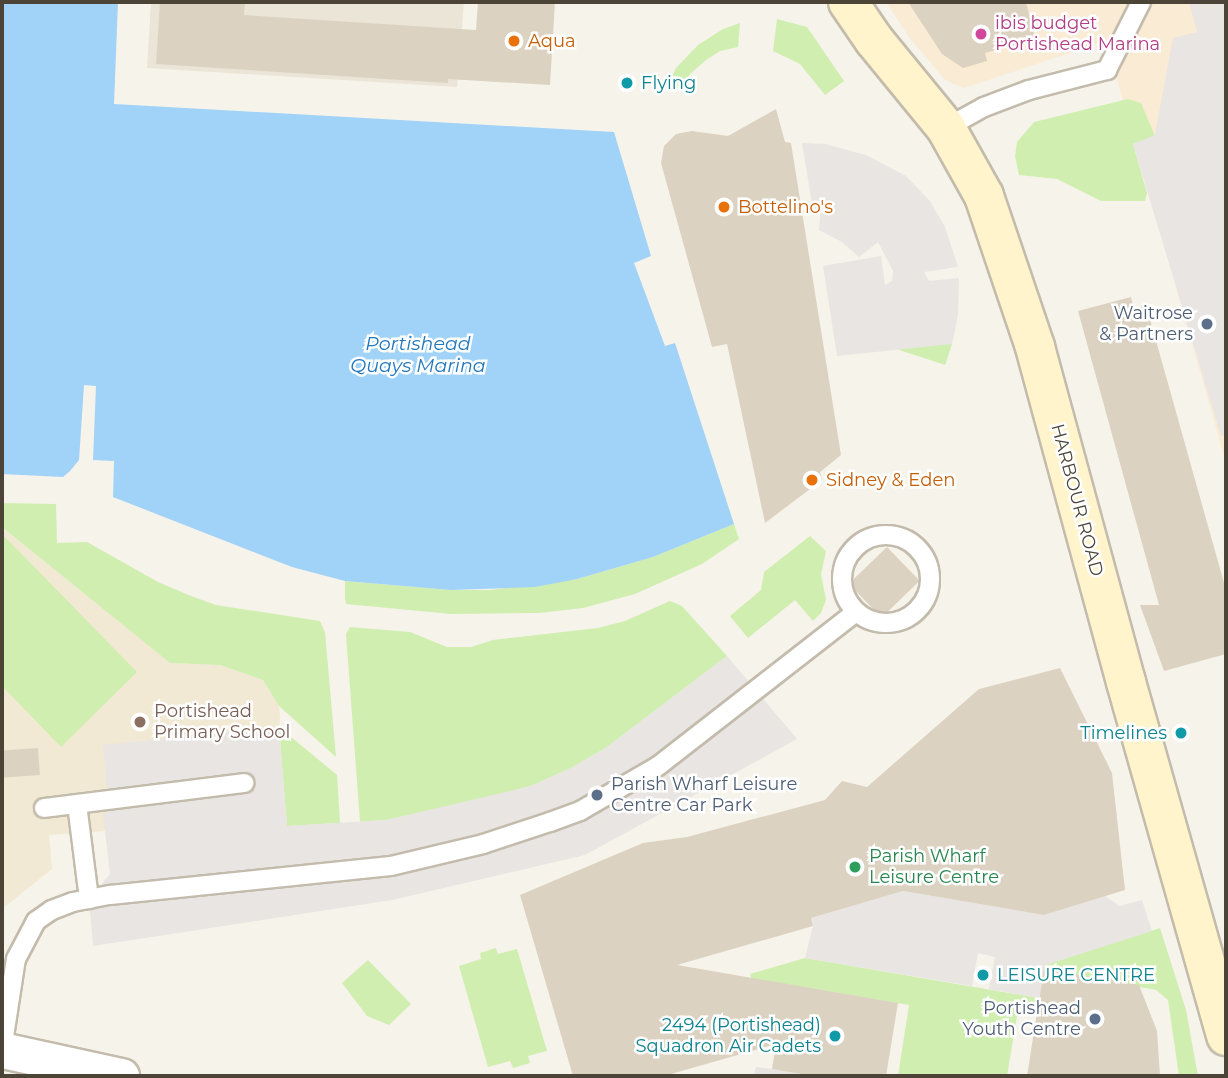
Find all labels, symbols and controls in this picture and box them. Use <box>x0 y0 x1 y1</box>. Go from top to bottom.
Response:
place label: ibis budget Portishead Marina <box>995 13 1160 56</box>
marker: ibis budget Portishead Marina <box>973 26 989 42</box>
place label: Aqua <box>528 30 576 52</box>
marker: Aqua <box>506 33 522 49</box>
place label: Flying <box>641 72 696 94</box>
marker: Flying <box>619 75 635 91</box>
place label: Bottelino's <box>738 196 833 218</box>
marker: Bottelino's <box>716 199 732 215</box>
place label: Waitrose & Partners <box>1099 303 1193 346</box>
marker: Waitrose & Partners <box>1199 316 1215 332</box>
water label: Portishead Quays Marina <box>350 333 486 377</box>
street label: HARBOUR ROAD <box>1046 421 1108 579</box>
place label: Sidney & Eden <box>826 469 955 491</box>
marker: Sidney & Eden <box>804 472 820 488</box>
place label: Portishead Primary School <box>154 701 290 744</box>
marker: Portishead Primary School <box>132 714 148 730</box>
place label: Timelines <box>1080 722 1167 744</box>
marker: Timelines <box>1173 725 1189 741</box>
place label: Parish Wharf Leisure Centre Car Park <box>611 774 797 816</box>
marker: Parish Wharf Leisure Centre Car Park <box>589 787 605 803</box>
place label: Parish Wharf Leisure Centre <box>869 846 999 888</box>
marker: Parish Wharf Leisure Centre <box>847 859 863 875</box>
place label: LEISURE CENTRE <box>997 964 1155 986</box>
marker: LEISURE CENTRE <box>975 967 991 983</box>
place label: Portishead Youth Centre <box>963 998 1081 1040</box>
marker: Portishead Youth Centre <box>1087 1011 1103 1027</box>
place label: 2494 (Portishead) Squadron Air Cadets <box>636 1015 821 1058</box>
marker: 2494 (Portishead) Squadron Air Cadets <box>827 1028 843 1044</box>

